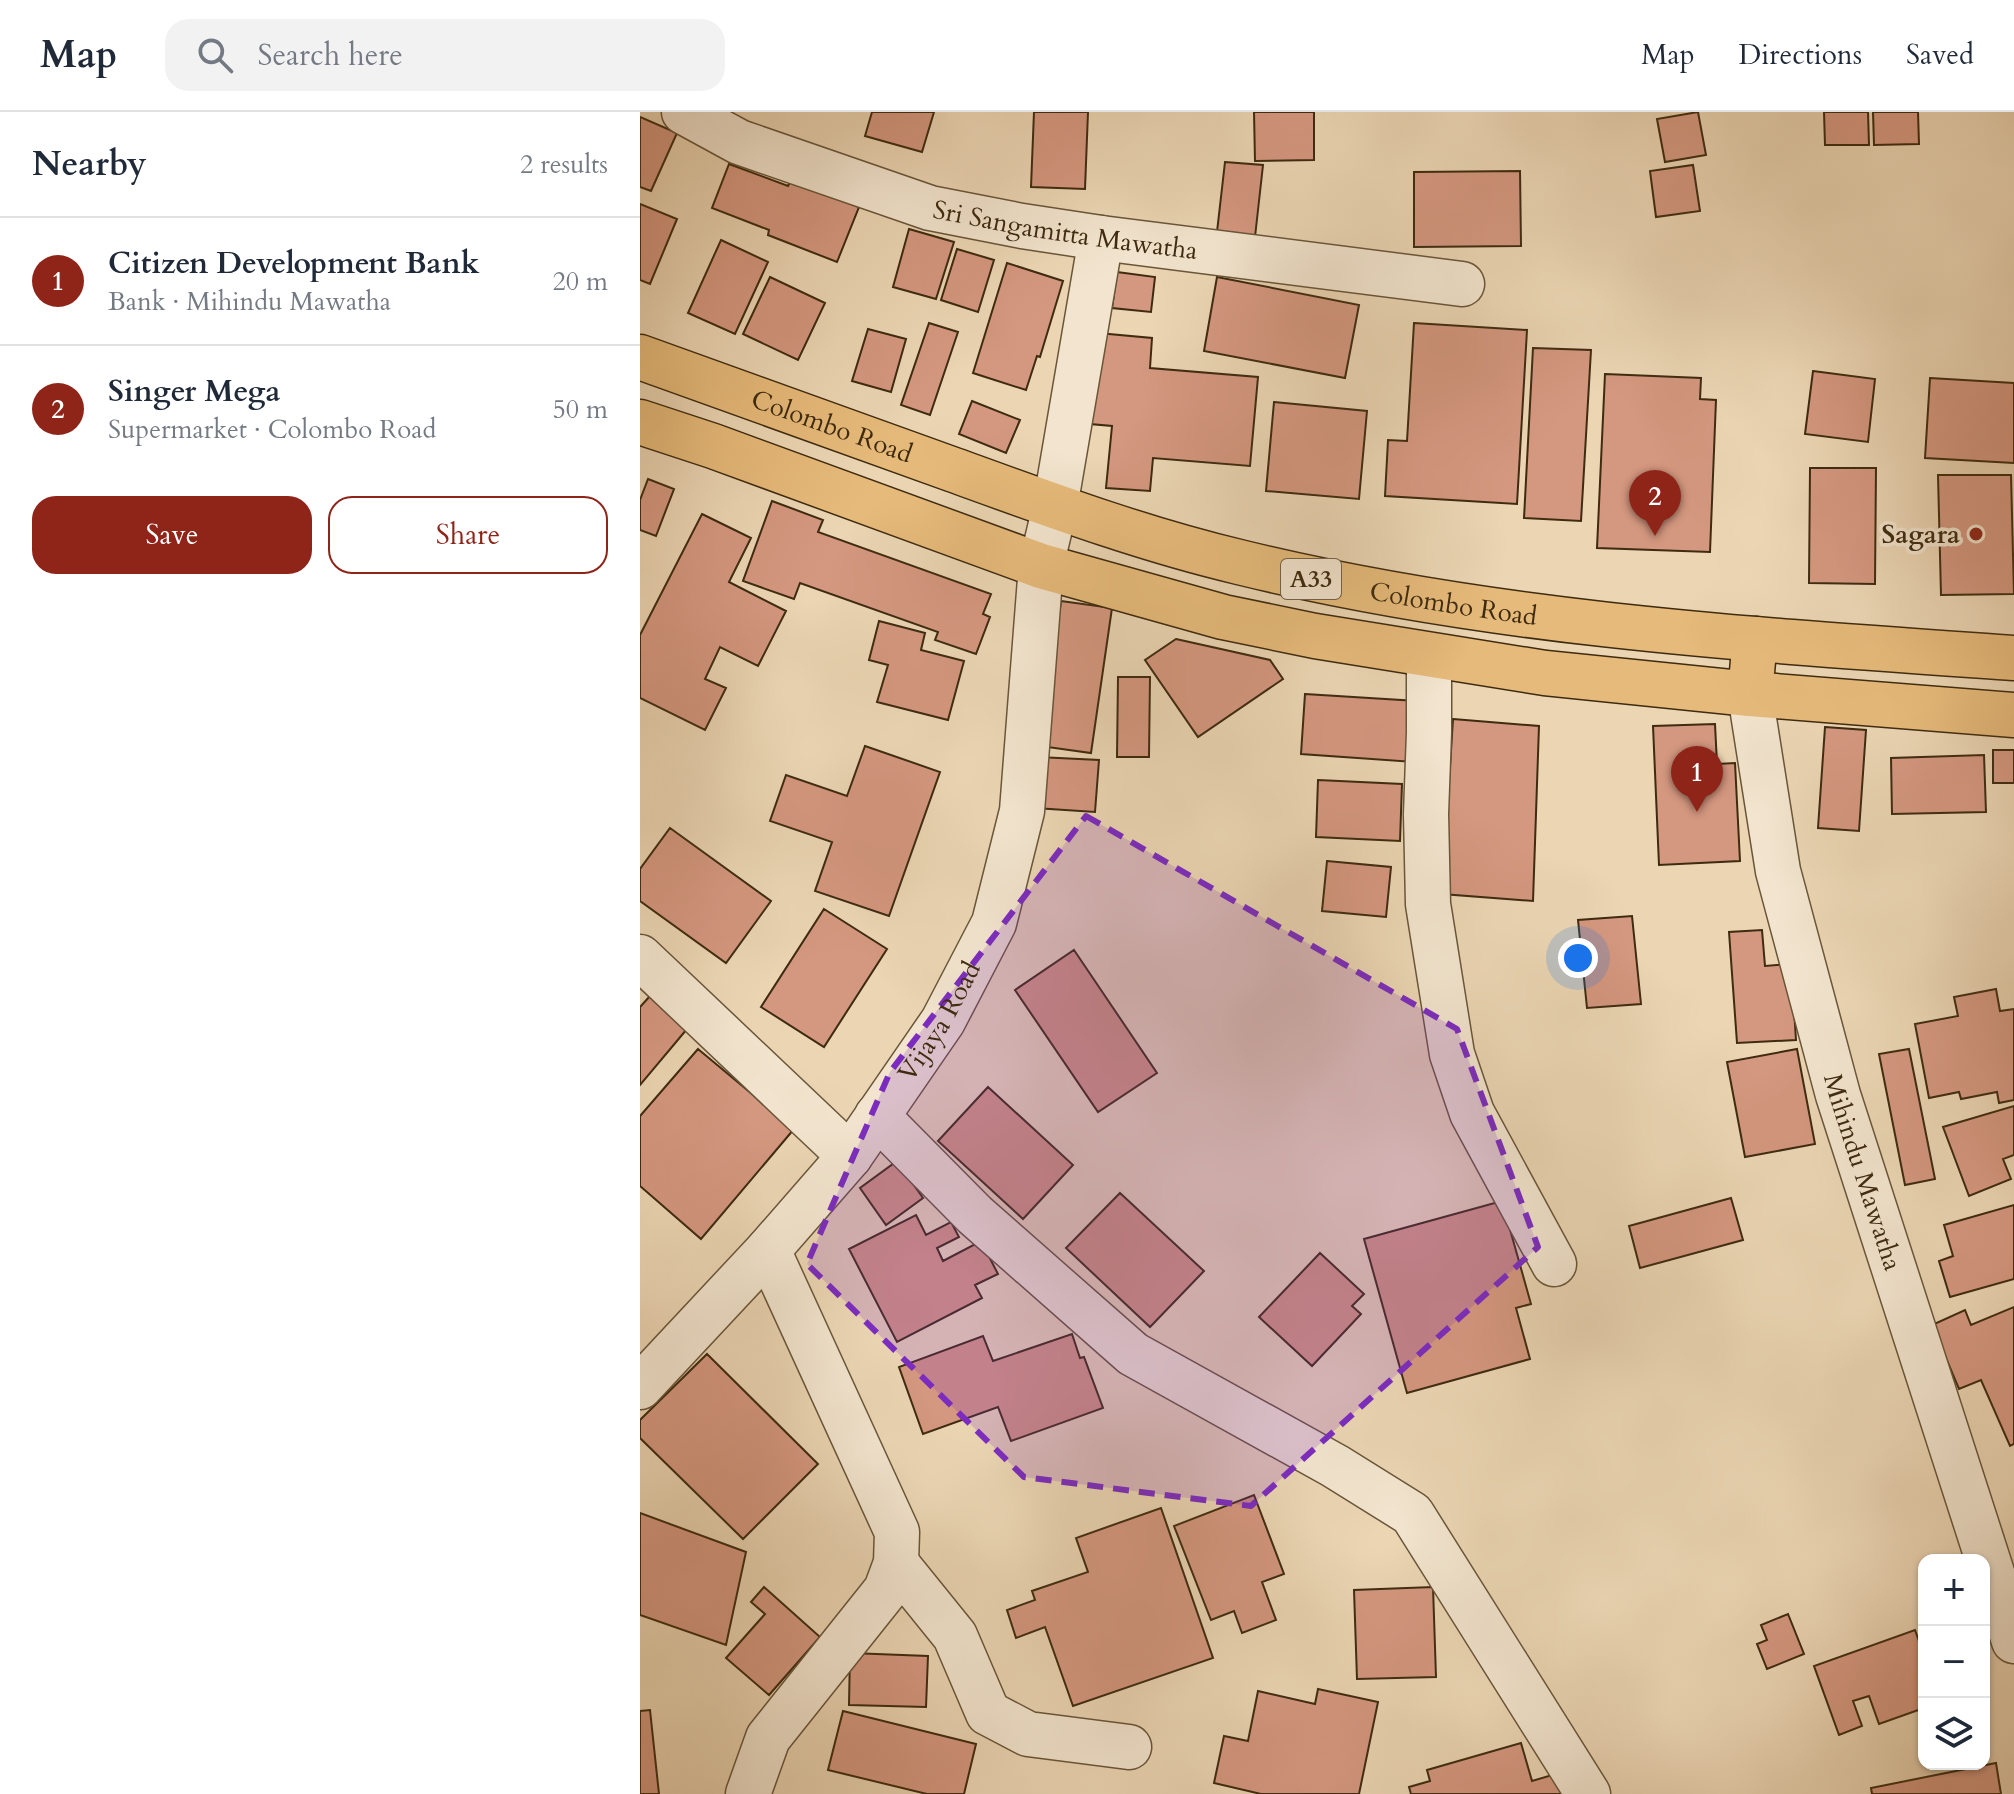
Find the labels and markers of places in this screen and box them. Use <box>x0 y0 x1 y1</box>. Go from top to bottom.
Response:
pin: 2 <box>1629 470 1681 536</box>
place label: Sagara <box>1881 517 1960 552</box>
marker: Sagara <box>1967 525 1985 543</box>
pin: 1 <box>1671 746 1723 812</box>

